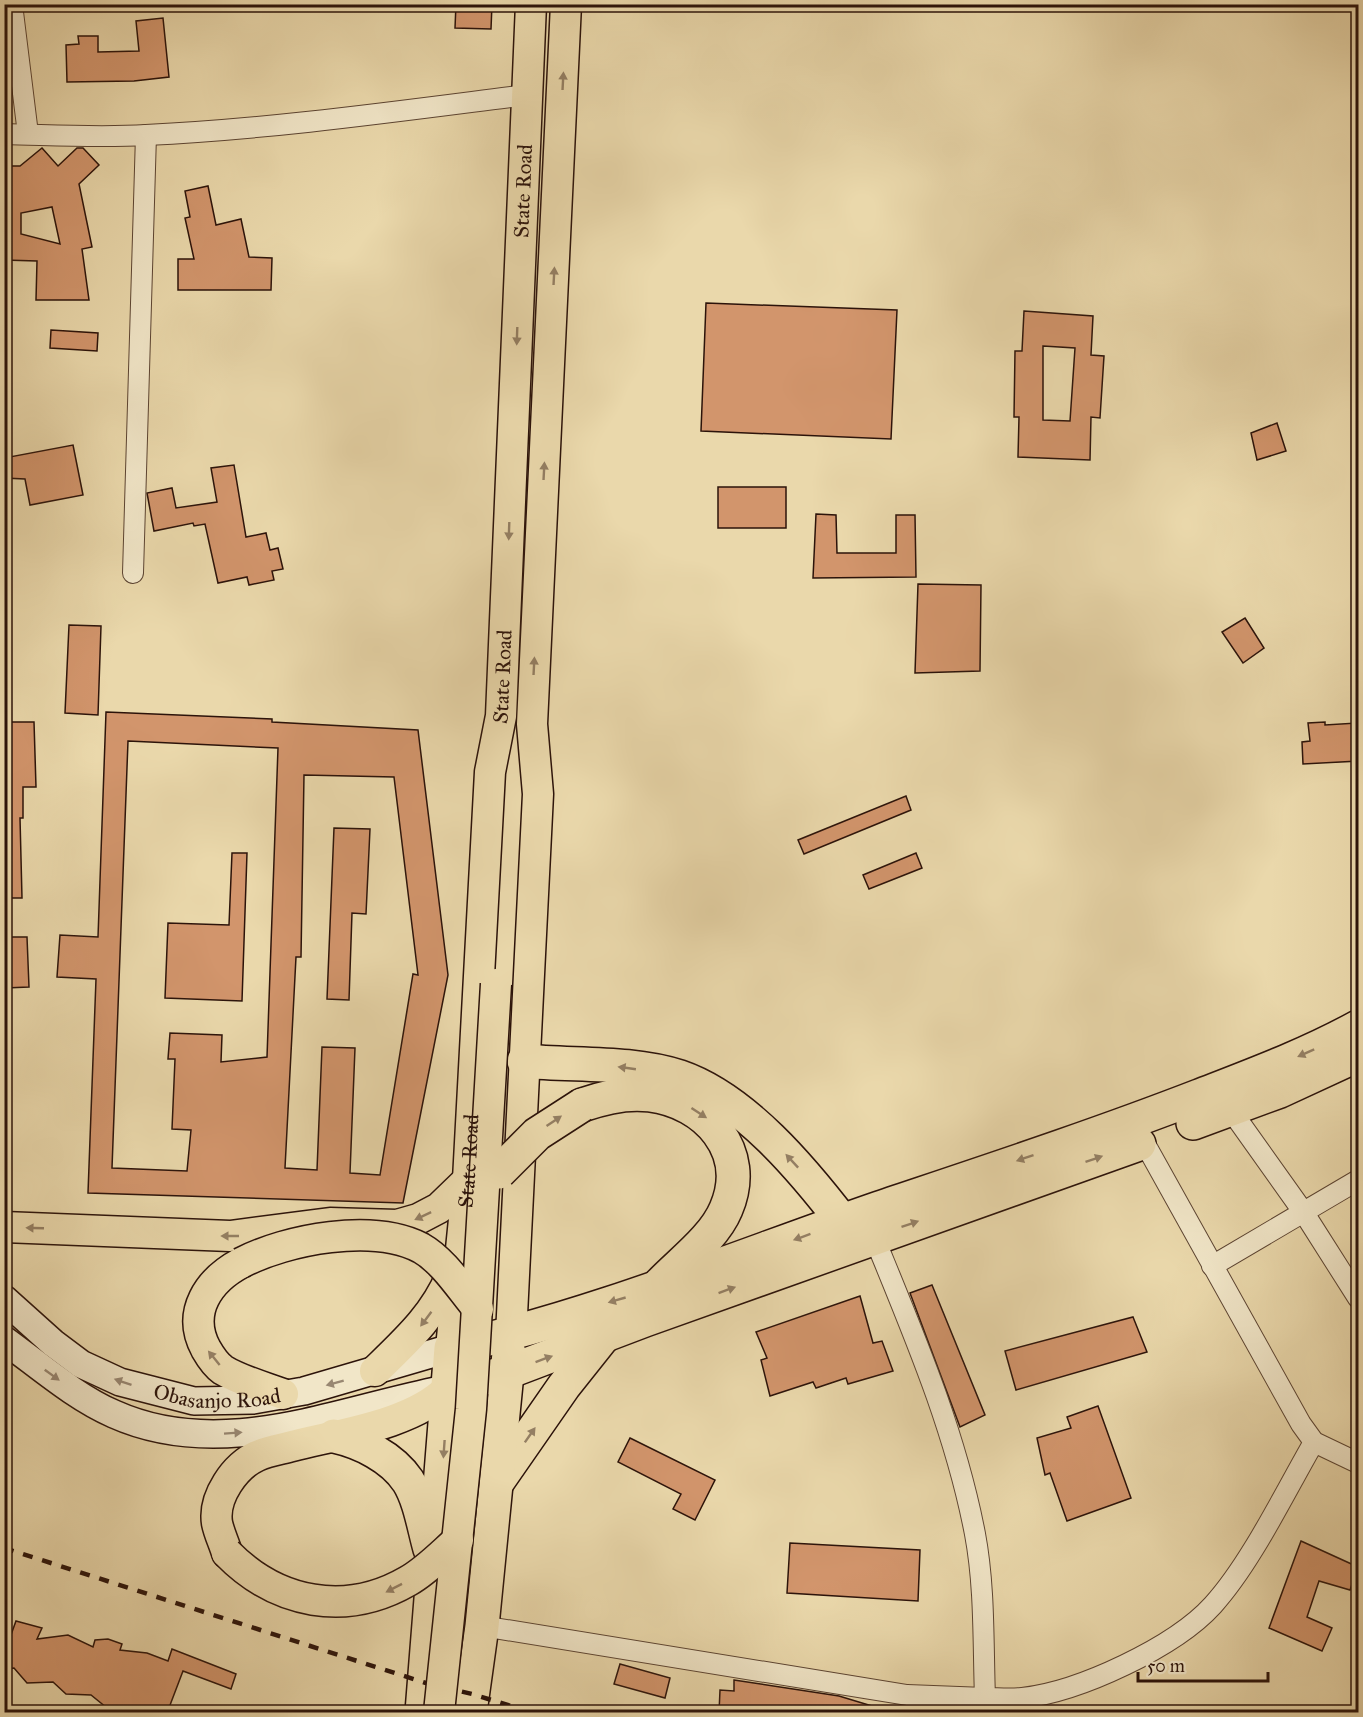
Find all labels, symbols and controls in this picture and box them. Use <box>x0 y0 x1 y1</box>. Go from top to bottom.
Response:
one-way arrow <box>558 72 567 91</box>
street label: State Road <box>508 143 538 238</box>
one-way arrow <box>549 267 558 286</box>
one-way arrow <box>512 326 521 345</box>
one-way arrow <box>539 461 549 480</box>
one-way arrow <box>504 521 513 540</box>
street label: State Road <box>487 629 518 726</box>
one-way arrow <box>530 656 539 675</box>
one-way arrow <box>1298 1049 1315 1058</box>
one-way arrow <box>617 1063 636 1072</box>
one-way arrow <box>690 1108 707 1119</box>
street label: State Road <box>452 1113 485 1209</box>
one-way arrow <box>546 1116 562 1127</box>
one-way arrow <box>786 1154 799 1169</box>
one-way arrow <box>1016 1154 1034 1164</box>
one-way arrow <box>1085 1154 1103 1164</box>
one-way arrow <box>413 1211 431 1221</box>
one-way arrow <box>901 1219 919 1229</box>
one-way arrow <box>26 1224 45 1233</box>
one-way arrow <box>221 1231 240 1241</box>
one-way arrow <box>793 1232 811 1242</box>
one-way arrow <box>718 1285 736 1295</box>
one-way arrow <box>608 1296 626 1306</box>
one-way arrow <box>421 1311 433 1326</box>
one-way arrow <box>208 1351 220 1366</box>
one-way arrow <box>535 1353 553 1363</box>
one-way arrow <box>44 1368 59 1380</box>
one-way arrow <box>114 1377 132 1386</box>
street label: Obasanjo Road <box>151 1378 283 1414</box>
one-way arrow <box>326 1378 344 1388</box>
one-way arrow <box>524 1427 536 1443</box>
one-way arrow <box>223 1428 242 1437</box>
one-way arrow <box>440 1439 449 1458</box>
one-way arrow <box>386 1583 403 1593</box>
scale bar <box>1138 1645 1268 1683</box>
text: 50 m <box>1147 1655 1185 1677</box>

